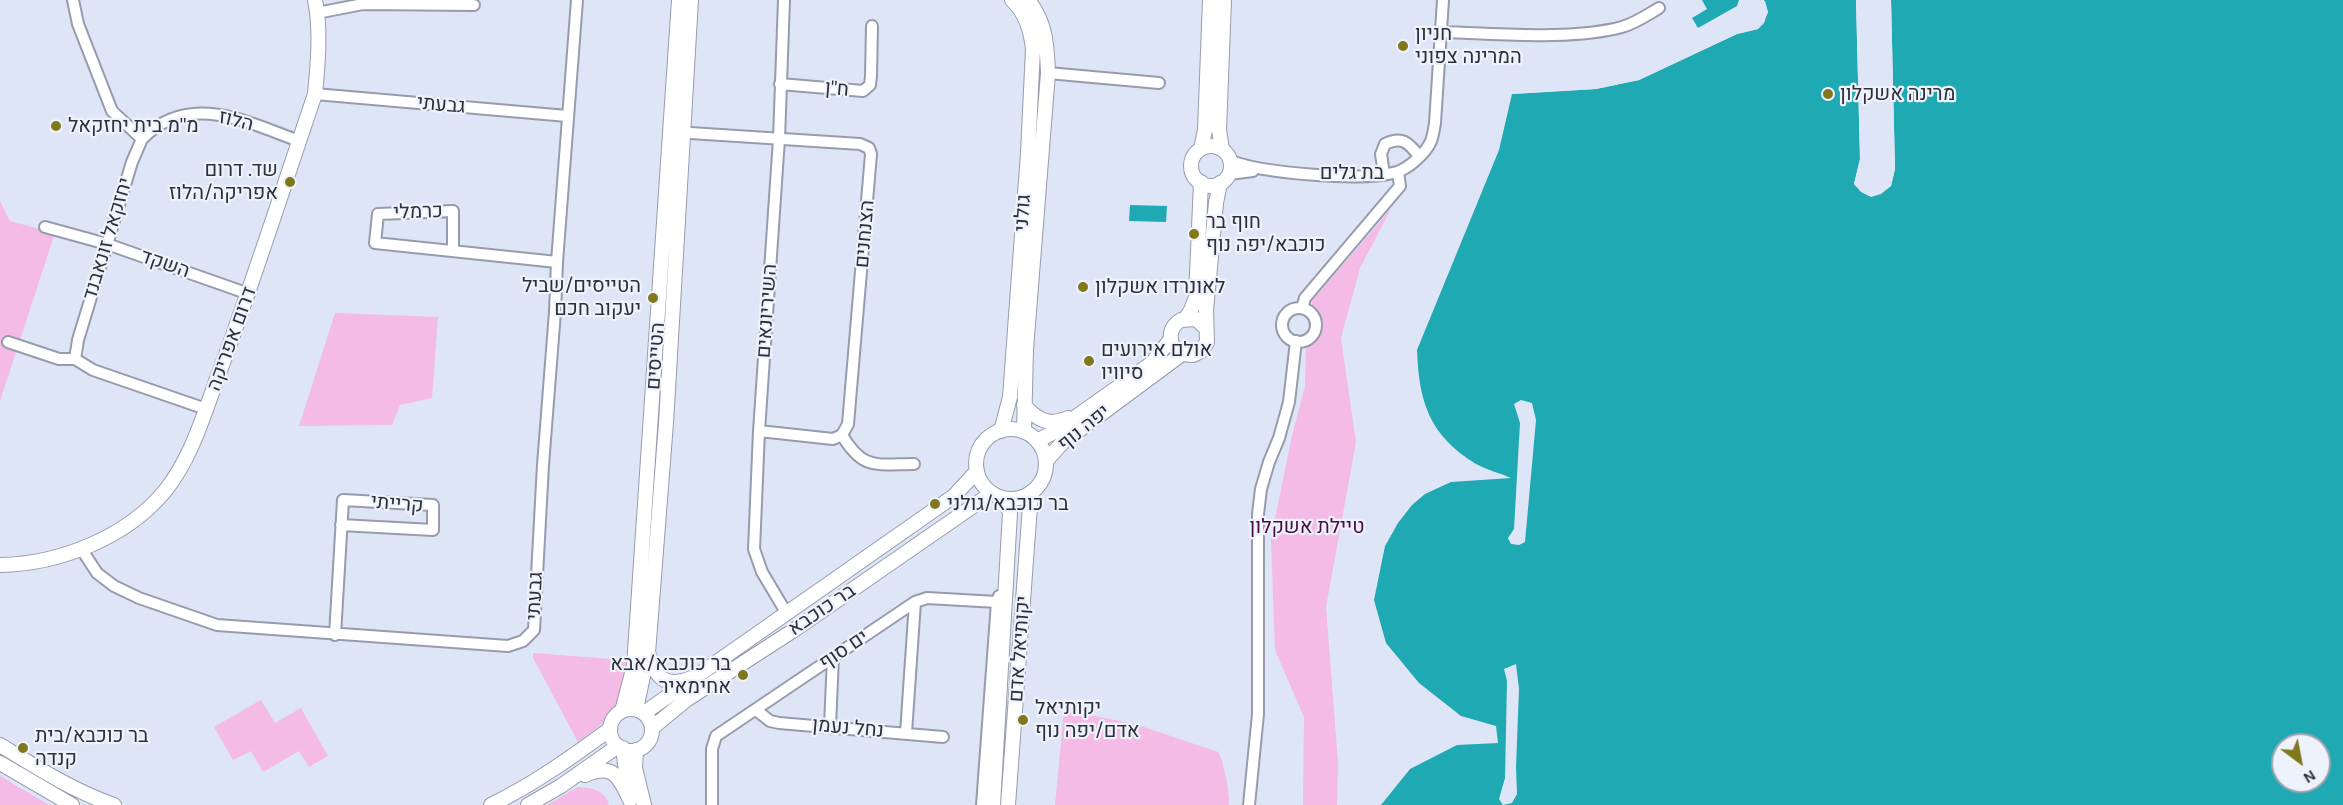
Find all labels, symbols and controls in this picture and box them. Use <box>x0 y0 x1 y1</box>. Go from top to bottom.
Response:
place label: חניון המרינה צפוני <box>1415 22 1522 69</box>
marker: חניון המרינה צפוני <box>1396 39 1410 53</box>
street label: ח"ן <box>824 76 850 102</box>
place label: מרינה אשקלון <box>1840 82 1955 106</box>
marker: מרינה אשקלון <box>1821 87 1835 101</box>
street label: גבעתי <box>416 91 466 119</box>
street label: הלוז <box>216 105 256 137</box>
place label: מ"מ בית יחזקאל <box>68 114 199 138</box>
marker: מ"מ בית יחזקאל <box>49 119 63 133</box>
place label: שד. דרום אפריקה/הלוז <box>169 158 278 205</box>
street label: בת גלים <box>1320 161 1384 185</box>
street label: יחזקאל זונאבנד <box>78 175 138 303</box>
marker: שד. דרום אפריקה/הלוז <box>283 175 297 189</box>
street label: גולני <box>1010 194 1036 232</box>
street label: כרמלי <box>393 199 443 225</box>
street label: הצנחנים <box>850 199 880 269</box>
place label: חוף בר כוכבא/יפה נוף <box>1206 210 1325 257</box>
marker: חוף בר כוכבא/יפה נוף <box>1187 227 1201 241</box>
street label: השקד <box>137 244 193 284</box>
street label: השיריונאים <box>752 263 782 359</box>
place label: הטייסים/שביל יעקוב חכם <box>522 274 641 321</box>
place label: לאונרדו אשקלון <box>1095 275 1225 299</box>
marker: לאונרדו אשקלון <box>1076 280 1090 294</box>
street label: דרום אפריקה <box>202 284 262 394</box>
marker: הטייסים/שביל יעקוב חכם <box>646 291 660 305</box>
street label: הטייסים <box>642 321 670 391</box>
place label: אולם אירועים סיוויו <box>1101 338 1212 385</box>
marker: אולם אירועים סיוויו <box>1082 354 1096 368</box>
street label: יפה נוף <box>1053 400 1115 456</box>
street label: קרייתי <box>370 490 424 518</box>
place label: בר כוכבא/גולני <box>947 492 1069 516</box>
marker: בר כוכבא/גולני <box>928 497 942 511</box>
park label: טיילת אשקלון <box>1250 515 1364 539</box>
street label: גבעתי <box>522 571 548 621</box>
street label: בר כוכבא <box>784 579 860 641</box>
street label: יקותיאל אדם <box>1004 595 1036 703</box>
street label: ים סוף <box>815 625 873 675</box>
place label: בר כוכבא/אבא אחימאיר <box>610 652 731 699</box>
marker: בר כוכבא/אבא אחימאיר <box>736 668 750 682</box>
place label: יקותיאל אדם/יפה נוף <box>1035 696 1140 743</box>
street label: נחל נעמן <box>811 713 885 743</box>
marker: יקותיאל אדם/יפה נוף <box>1016 713 1030 727</box>
place label: בר כוכבא/בית קנדה <box>35 724 149 771</box>
north arrow <box>2271 733 2331 793</box>
marker: בר כוכבא/בית קנדה <box>16 741 30 755</box>
text: N <box>2300 766 2320 788</box>

